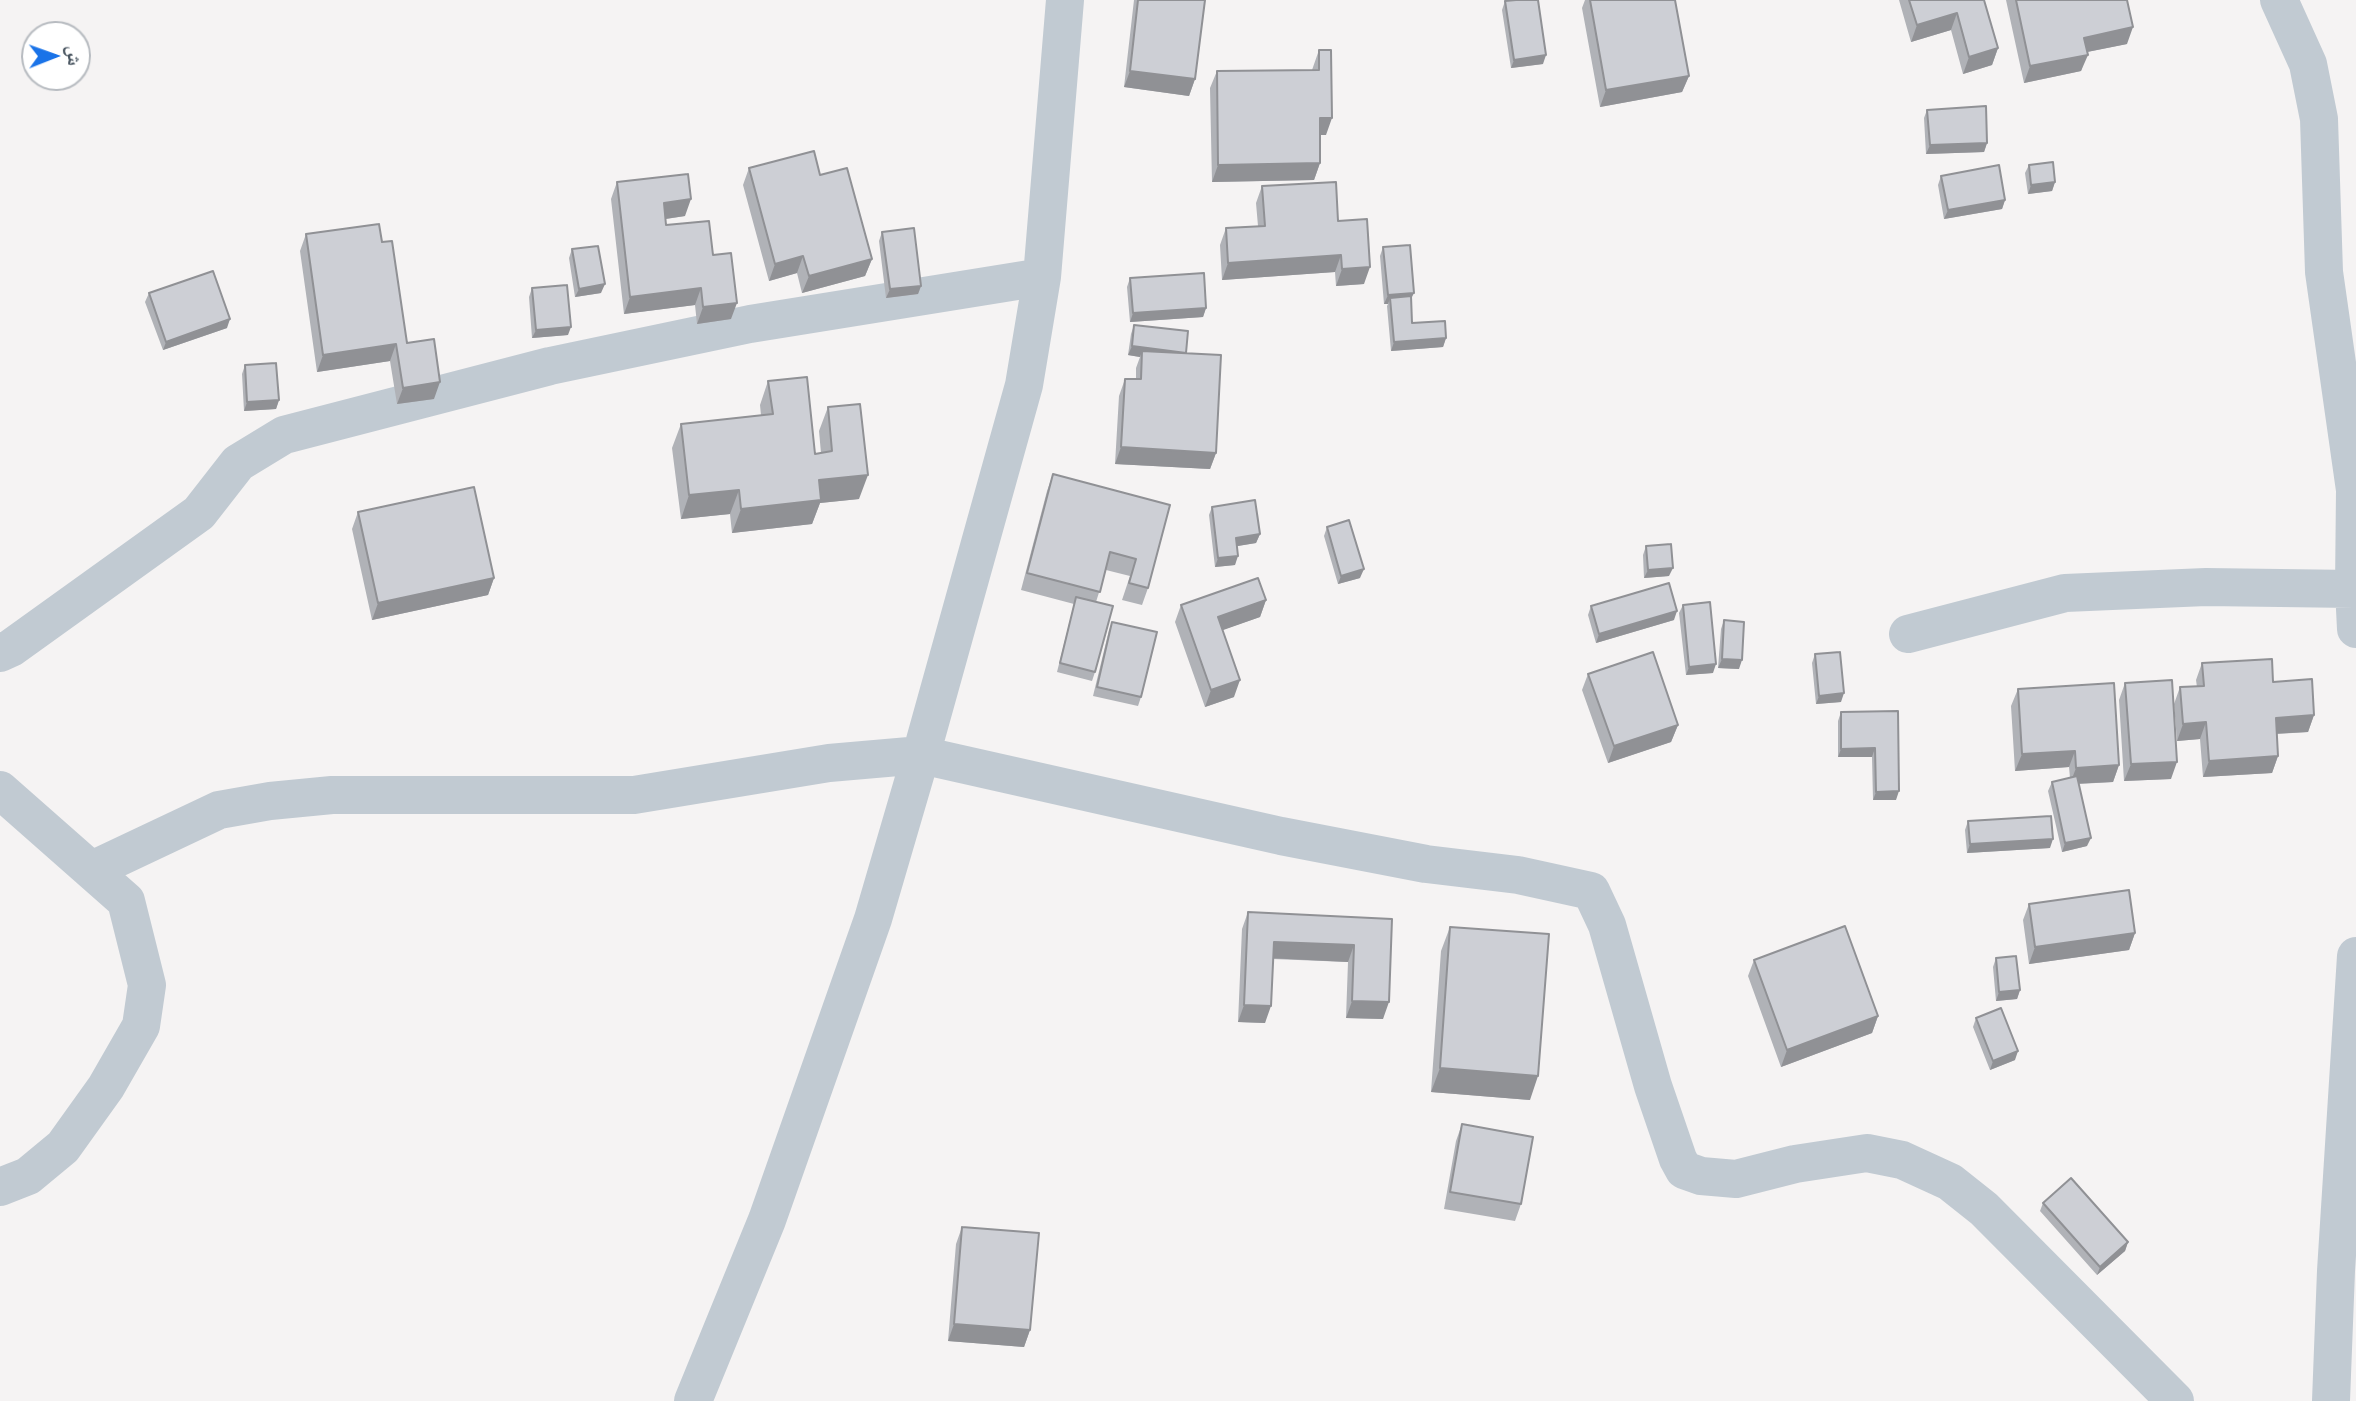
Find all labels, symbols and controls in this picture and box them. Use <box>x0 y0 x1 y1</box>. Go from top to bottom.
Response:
north arrow <box>21 21 91 91</box>
text: ش <box>62 45 88 66</box>

